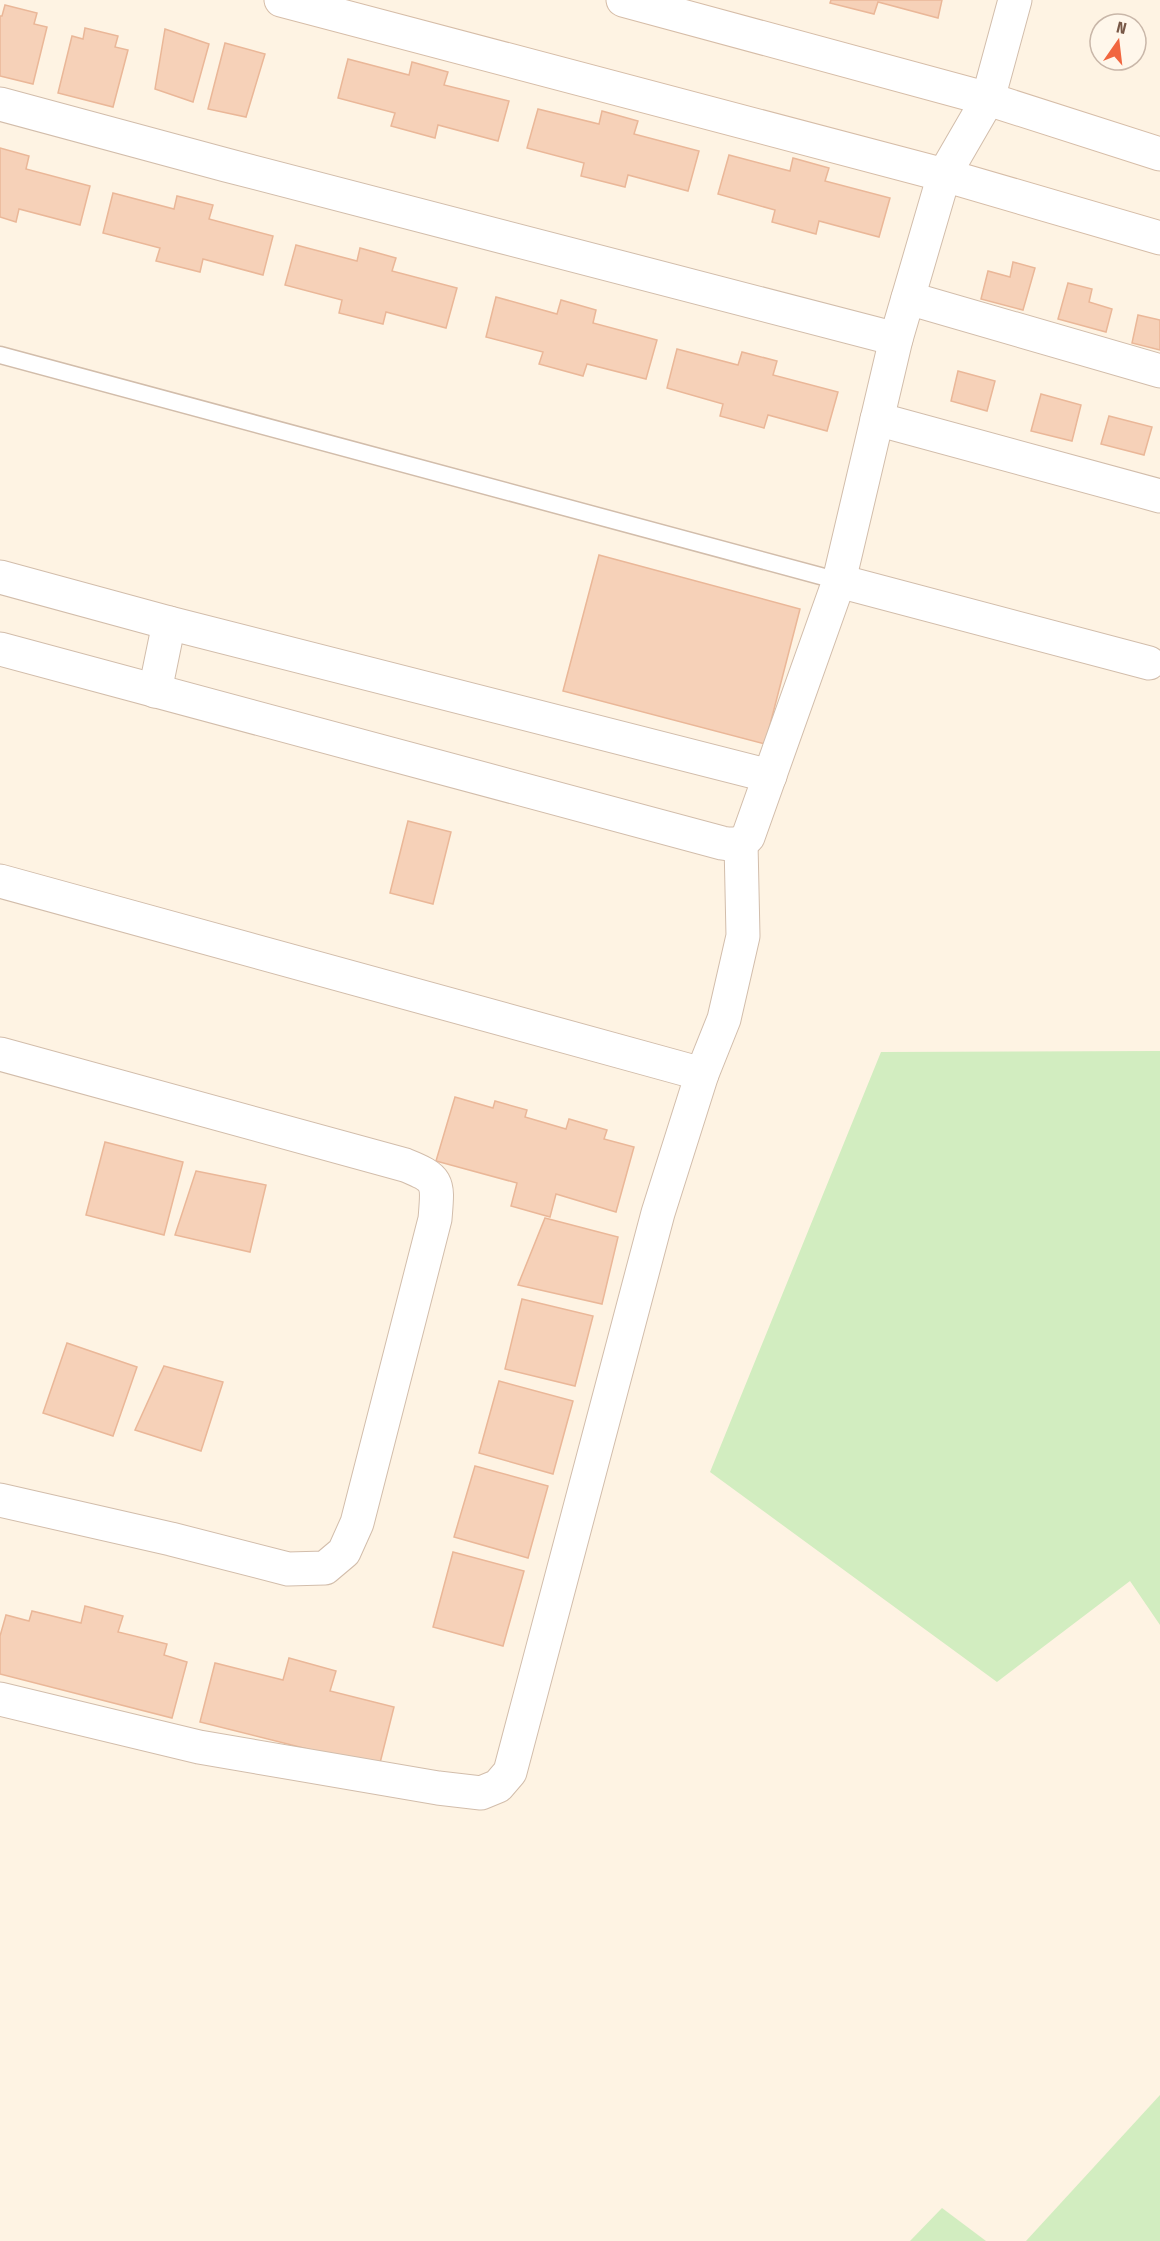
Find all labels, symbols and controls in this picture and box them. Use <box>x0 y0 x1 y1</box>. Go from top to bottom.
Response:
north arrow <box>1088 12 1148 72</box>
text: N <box>1115 18 1128 38</box>

